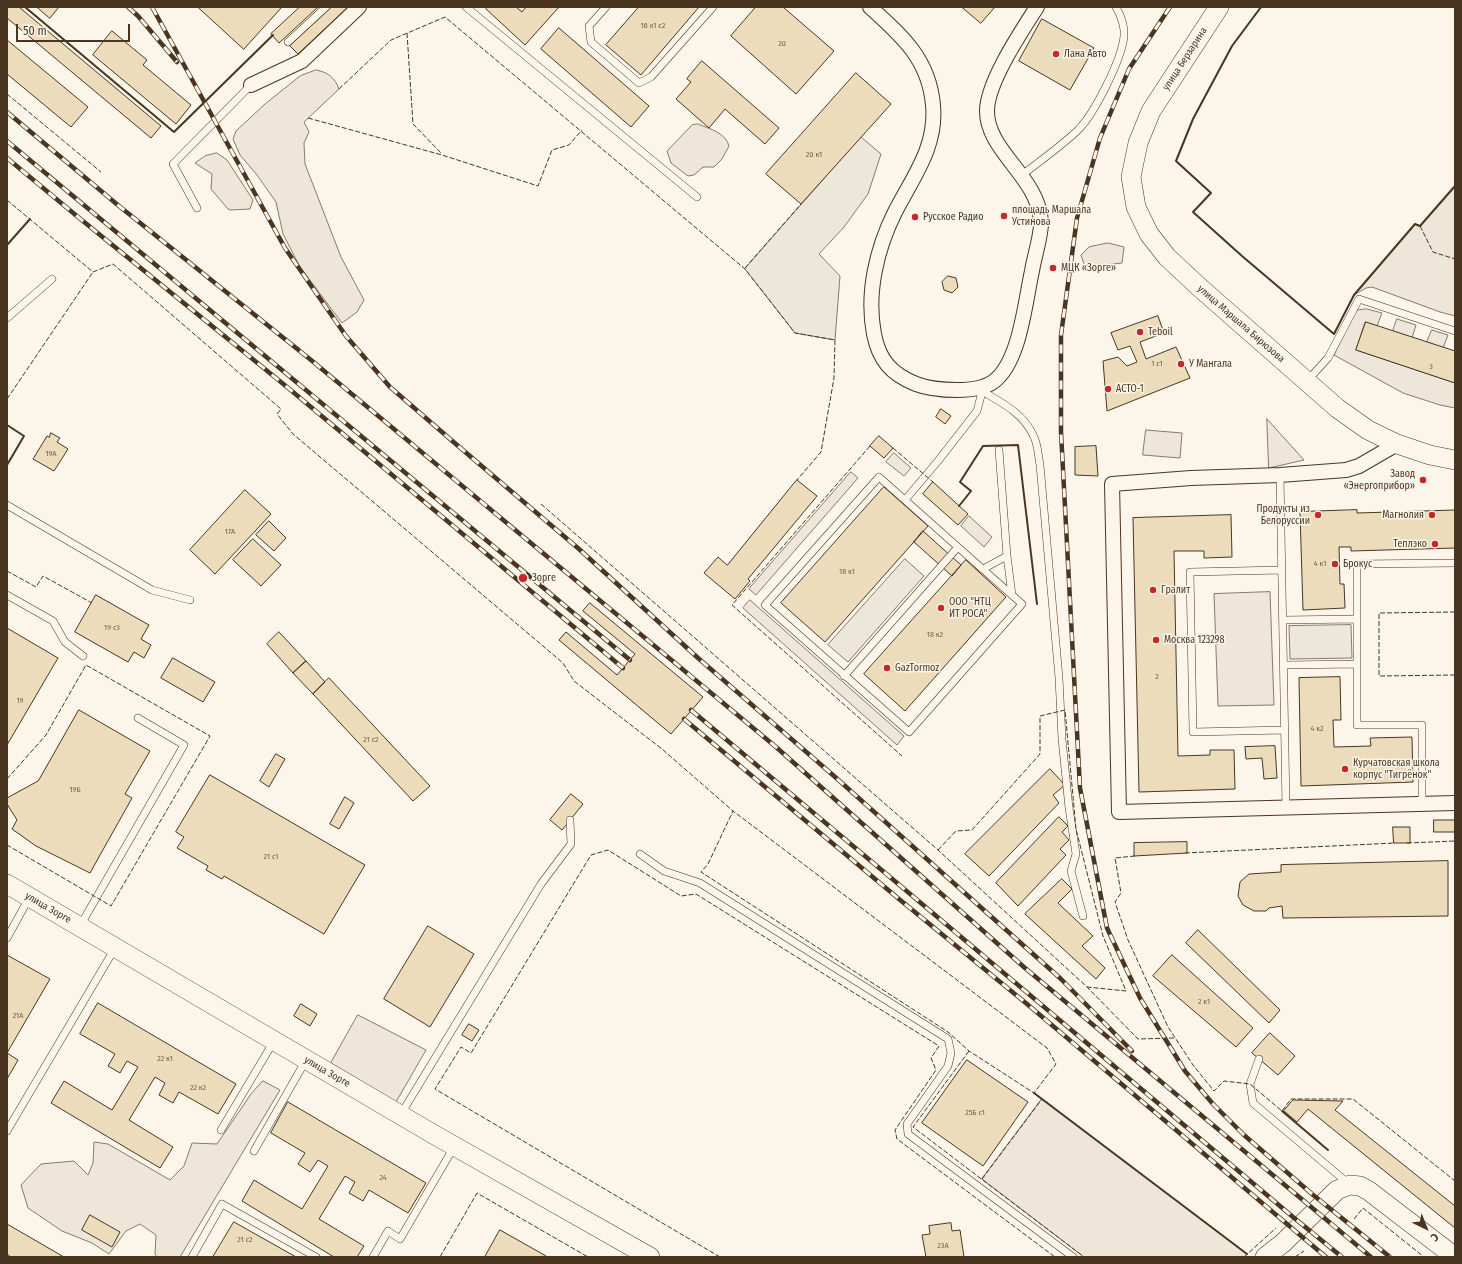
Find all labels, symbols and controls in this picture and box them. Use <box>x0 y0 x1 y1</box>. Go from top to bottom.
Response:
scale bar <box>18 16 132 42</box>
house number: 16 к1 с2 <box>641 21 665 31</box>
text: 50 m <box>23 24 47 38</box>
street label: улица Берзарина <box>1160 25 1210 93</box>
house number: 20 <box>778 39 786 49</box>
place label: Лана Авто <box>1064 48 1107 60</box>
marker: Лана Авто <box>1051 49 1061 59</box>
house number: 20 к1 <box>806 150 822 160</box>
place label: площадь Маршала Устинова <box>1012 204 1091 228</box>
place label: Русское Радио <box>923 211 983 223</box>
marker: площадь Маршала Устинова <box>999 211 1009 221</box>
marker: Русское Радио <box>910 212 920 222</box>
place label: МЦК «Зорге» <box>1061 262 1116 274</box>
marker: МЦК «Зорге» <box>1048 263 1058 273</box>
street label: улица Маршала Бирюзова <box>1195 283 1287 365</box>
place label: Teboil <box>1148 326 1173 338</box>
marker: Teboil <box>1135 327 1145 337</box>
place label: У Мангала <box>1189 358 1232 370</box>
house number: 1 с1 <box>1151 359 1163 369</box>
marker: У Мангала <box>1176 359 1186 369</box>
house number: 3 <box>1429 362 1433 372</box>
place label: АСТО-1 <box>1116 383 1144 395</box>
marker: АСТО-1 <box>1103 384 1113 394</box>
house number: 19А <box>45 449 57 459</box>
place label: Завод «Энергоприбор» <box>1344 468 1415 492</box>
marker: Завод «Энергоприбор» <box>1418 475 1428 485</box>
place label: Продукты из Белоруссии <box>1256 503 1310 526</box>
place label: Магнолия <box>1382 509 1424 521</box>
marker: Продукты из Белоруссии <box>1313 510 1323 520</box>
marker: Магнолия <box>1427 510 1437 520</box>
house number: 17А <box>225 527 235 537</box>
place label: Теплэко <box>1393 538 1427 550</box>
marker: Теплэко <box>1430 539 1440 549</box>
place label: Брокус <box>1343 558 1372 570</box>
house number: 4 к1 <box>1314 559 1326 569</box>
marker: Брокус <box>1330 559 1340 569</box>
house number: 18 к1 <box>839 567 855 577</box>
marker: Зорге <box>517 572 529 584</box>
place label: Зорге <box>532 572 556 584</box>
place label: Гралит <box>1161 584 1190 596</box>
marker: Гралит <box>1148 585 1158 595</box>
place label: ООО "НТЦ ИТ РОСА" <box>949 596 991 620</box>
marker: ООО "НТЦ ИТ РОСА" <box>936 603 946 613</box>
house number: 19 с3 <box>104 623 120 633</box>
house number: 18 к2 <box>927 630 943 640</box>
place label: Москва 123298 <box>1164 634 1224 646</box>
marker: Москва 123298 <box>1151 635 1161 645</box>
place label: GazTormoz <box>895 662 939 674</box>
marker: GazTormoz <box>882 663 892 673</box>
house number: 2 <box>1155 672 1159 682</box>
house number: 19 <box>16 696 24 706</box>
house number: 4 к2 <box>1310 724 1324 734</box>
house number: 21 с2 <box>363 735 379 745</box>
place label: Курчатовская школа корпус "Тигрёнок" <box>1353 757 1440 780</box>
marker: Курчатовская школа корпус "Тигрёнок" <box>1340 764 1350 774</box>
house number: 19Б <box>69 785 81 795</box>
house number: 21 с1 <box>264 852 278 862</box>
street label: улица Зорге <box>23 890 73 926</box>
house number: 2 к1 <box>1198 997 1210 1007</box>
house number: 21А <box>13 1011 23 1021</box>
house number: 22 к1 <box>157 1054 173 1064</box>
street label: улица Зорге <box>302 1054 352 1090</box>
house number: 22 к2 <box>190 1083 206 1093</box>
house number: 25Б с1 <box>965 1108 985 1118</box>
house number: 24 <box>379 1173 387 1183</box>
north arrow <box>1406 1208 1446 1248</box>
text: С <box>1428 1230 1441 1244</box>
house number: 21 с2 <box>237 1235 253 1245</box>
house number: 23А <box>937 1241 949 1251</box>

